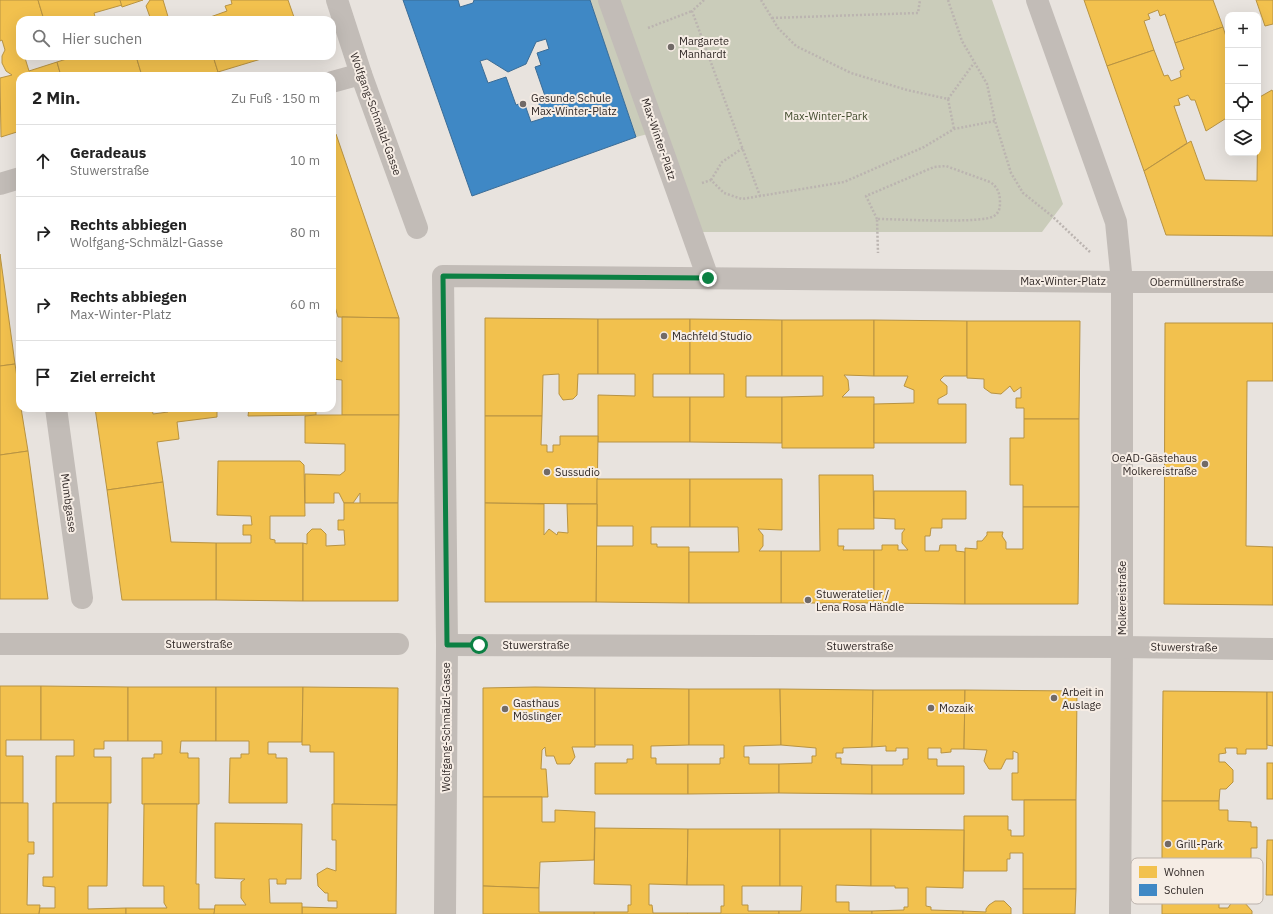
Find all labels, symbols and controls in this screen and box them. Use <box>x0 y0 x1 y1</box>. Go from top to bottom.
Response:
map controls <box>1225 12 1261 156</box>
button: + <box>1225 12 1261 48</box>
search box <box>16 16 336 60</box>
icon: search <box>30 27 52 49</box>
text: Hier suchen <box>62 29 142 48</box>
place label: Margarete Manhardt <box>679 34 729 61</box>
marker: Margarete Manhardt <box>666 42 676 52</box>
button: − <box>1225 48 1261 84</box>
street label: Wolfgang-Schmälzl-Gasse <box>347 51 405 177</box>
button: locate <box>1225 84 1261 120</box>
text: 2 Min. <box>32 87 80 109</box>
text: Zu Fuß · 150 m <box>231 90 320 107</box>
place label: Gesunde Schule Max-Winter-Platz <box>531 91 617 118</box>
street label: Max-Winter-Platz <box>638 96 680 182</box>
marker: Gesunde Schule Max-Winter-Platz <box>518 99 528 109</box>
park label: Max-Winter-Park <box>784 109 868 123</box>
button: layers <box>1225 120 1261 156</box>
text: Geradeaus <box>70 143 146 162</box>
icon: ahead <box>32 150 54 172</box>
text: 10 m <box>290 152 320 169</box>
text: Stuwerstraße <box>70 162 149 179</box>
text: Rechts abbiegen <box>70 215 187 234</box>
icon: right <box>32 222 54 244</box>
text: 80 m <box>290 224 320 241</box>
text: Wolfgang-Schmälzl-Gasse <box>70 234 223 251</box>
route end <box>699 269 717 287</box>
street label: Max-Winter-Platz <box>1020 274 1106 288</box>
street label: Obermüllnerstraße <box>1150 275 1244 289</box>
text: Rechts abbiegen <box>70 287 187 306</box>
icon: right <box>32 294 54 316</box>
text: 60 m <box>290 296 320 313</box>
text: Max-Winter-Platz <box>70 306 171 323</box>
place label: Machfeld Studio <box>672 329 752 343</box>
marker: Machfeld Studio <box>659 331 669 341</box>
icon: arrive <box>32 366 54 388</box>
text: Ziel erreicht <box>70 367 156 386</box>
place label: OeAD-Gästehaus Molkereistraße <box>1112 451 1197 478</box>
marker: OeAD-Gästehaus Molkereistraße <box>1200 459 1210 469</box>
place label: Sussudio <box>555 465 600 479</box>
marker: Sussudio <box>542 467 552 477</box>
street label: Mumbgasse <box>58 473 80 533</box>
street label: Molkereistraße <box>1115 561 1129 635</box>
place label: Stuweratelier / Lena Rosa Händle <box>816 587 904 614</box>
marker: Stuweratelier / Lena Rosa Händle <box>803 595 813 605</box>
route start <box>470 636 488 654</box>
street label: Stuwerstraße <box>165 637 233 651</box>
street label: Stuwerstraße <box>502 638 570 652</box>
street label: Stuwerstraße <box>826 639 894 653</box>
street label: Stuwerstraße <box>1150 639 1218 655</box>
street label: Wolfgang-Schmälzl-Gasse <box>439 662 453 792</box>
place label: Arbeit in Auslage <box>1062 685 1104 712</box>
marker: Arbeit in Auslage <box>1049 693 1059 703</box>
place label: Gasthaus Möslinger <box>513 696 561 723</box>
place label: Mozaik <box>939 701 974 715</box>
marker: Mozaik <box>926 703 936 713</box>
marker: Gasthaus Möslinger <box>500 704 510 714</box>
place label: Grill-Park <box>1176 837 1223 851</box>
marker: Grill-Park <box>1163 839 1173 849</box>
legend <box>1131 858 1263 904</box>
text: Wohnen <box>1164 865 1205 879</box>
text: Schulen <box>1164 883 1204 897</box>

